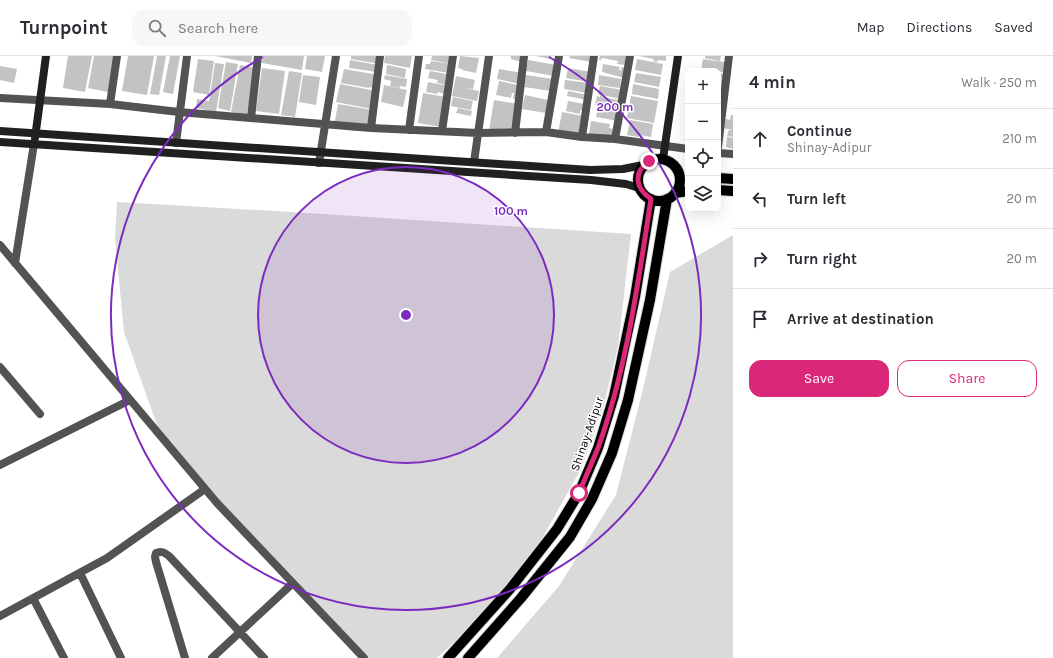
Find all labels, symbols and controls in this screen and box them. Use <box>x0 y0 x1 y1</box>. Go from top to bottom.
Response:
search box <box>132 10 412 46</box>
text: Turnpoint <box>20 17 108 39</box>
icon: search <box>146 17 168 39</box>
text: Search here <box>178 19 258 37</box>
text: Map <box>857 19 885 36</box>
text: Directions <box>907 19 972 36</box>
text: Saved <box>994 19 1033 36</box>
map controls <box>685 68 721 212</box>
button: + <box>685 68 721 104</box>
text: 4 min <box>749 72 796 92</box>
text: Walk · 250 m <box>961 75 1037 90</box>
text: 200 m <box>597 100 633 114</box>
button: − <box>685 104 721 140</box>
text: Continue <box>787 122 852 140</box>
icon: ahead <box>749 128 771 150</box>
text: 210 m <box>1002 131 1037 146</box>
button: locate <box>685 140 721 176</box>
text: Shinay-Adipur <box>787 140 871 155</box>
route end <box>640 152 658 170</box>
button: layers <box>685 176 721 212</box>
icon: left <box>749 188 771 210</box>
text: Turn left <box>787 190 846 208</box>
text: 20 m <box>1007 191 1037 206</box>
text: 100 m <box>494 204 528 218</box>
icon: right <box>749 248 771 270</box>
text: Turn right <box>787 250 857 268</box>
text: 20 m <box>1007 251 1037 266</box>
centre of rings <box>399 308 413 322</box>
icon: arrive <box>749 308 771 330</box>
text: Arrive at destination <box>787 310 934 328</box>
button: Save <box>749 360 889 397</box>
button: Share <box>897 360 1037 397</box>
street label: Shinay-Adipur <box>568 394 607 473</box>
route start <box>570 484 588 502</box>

